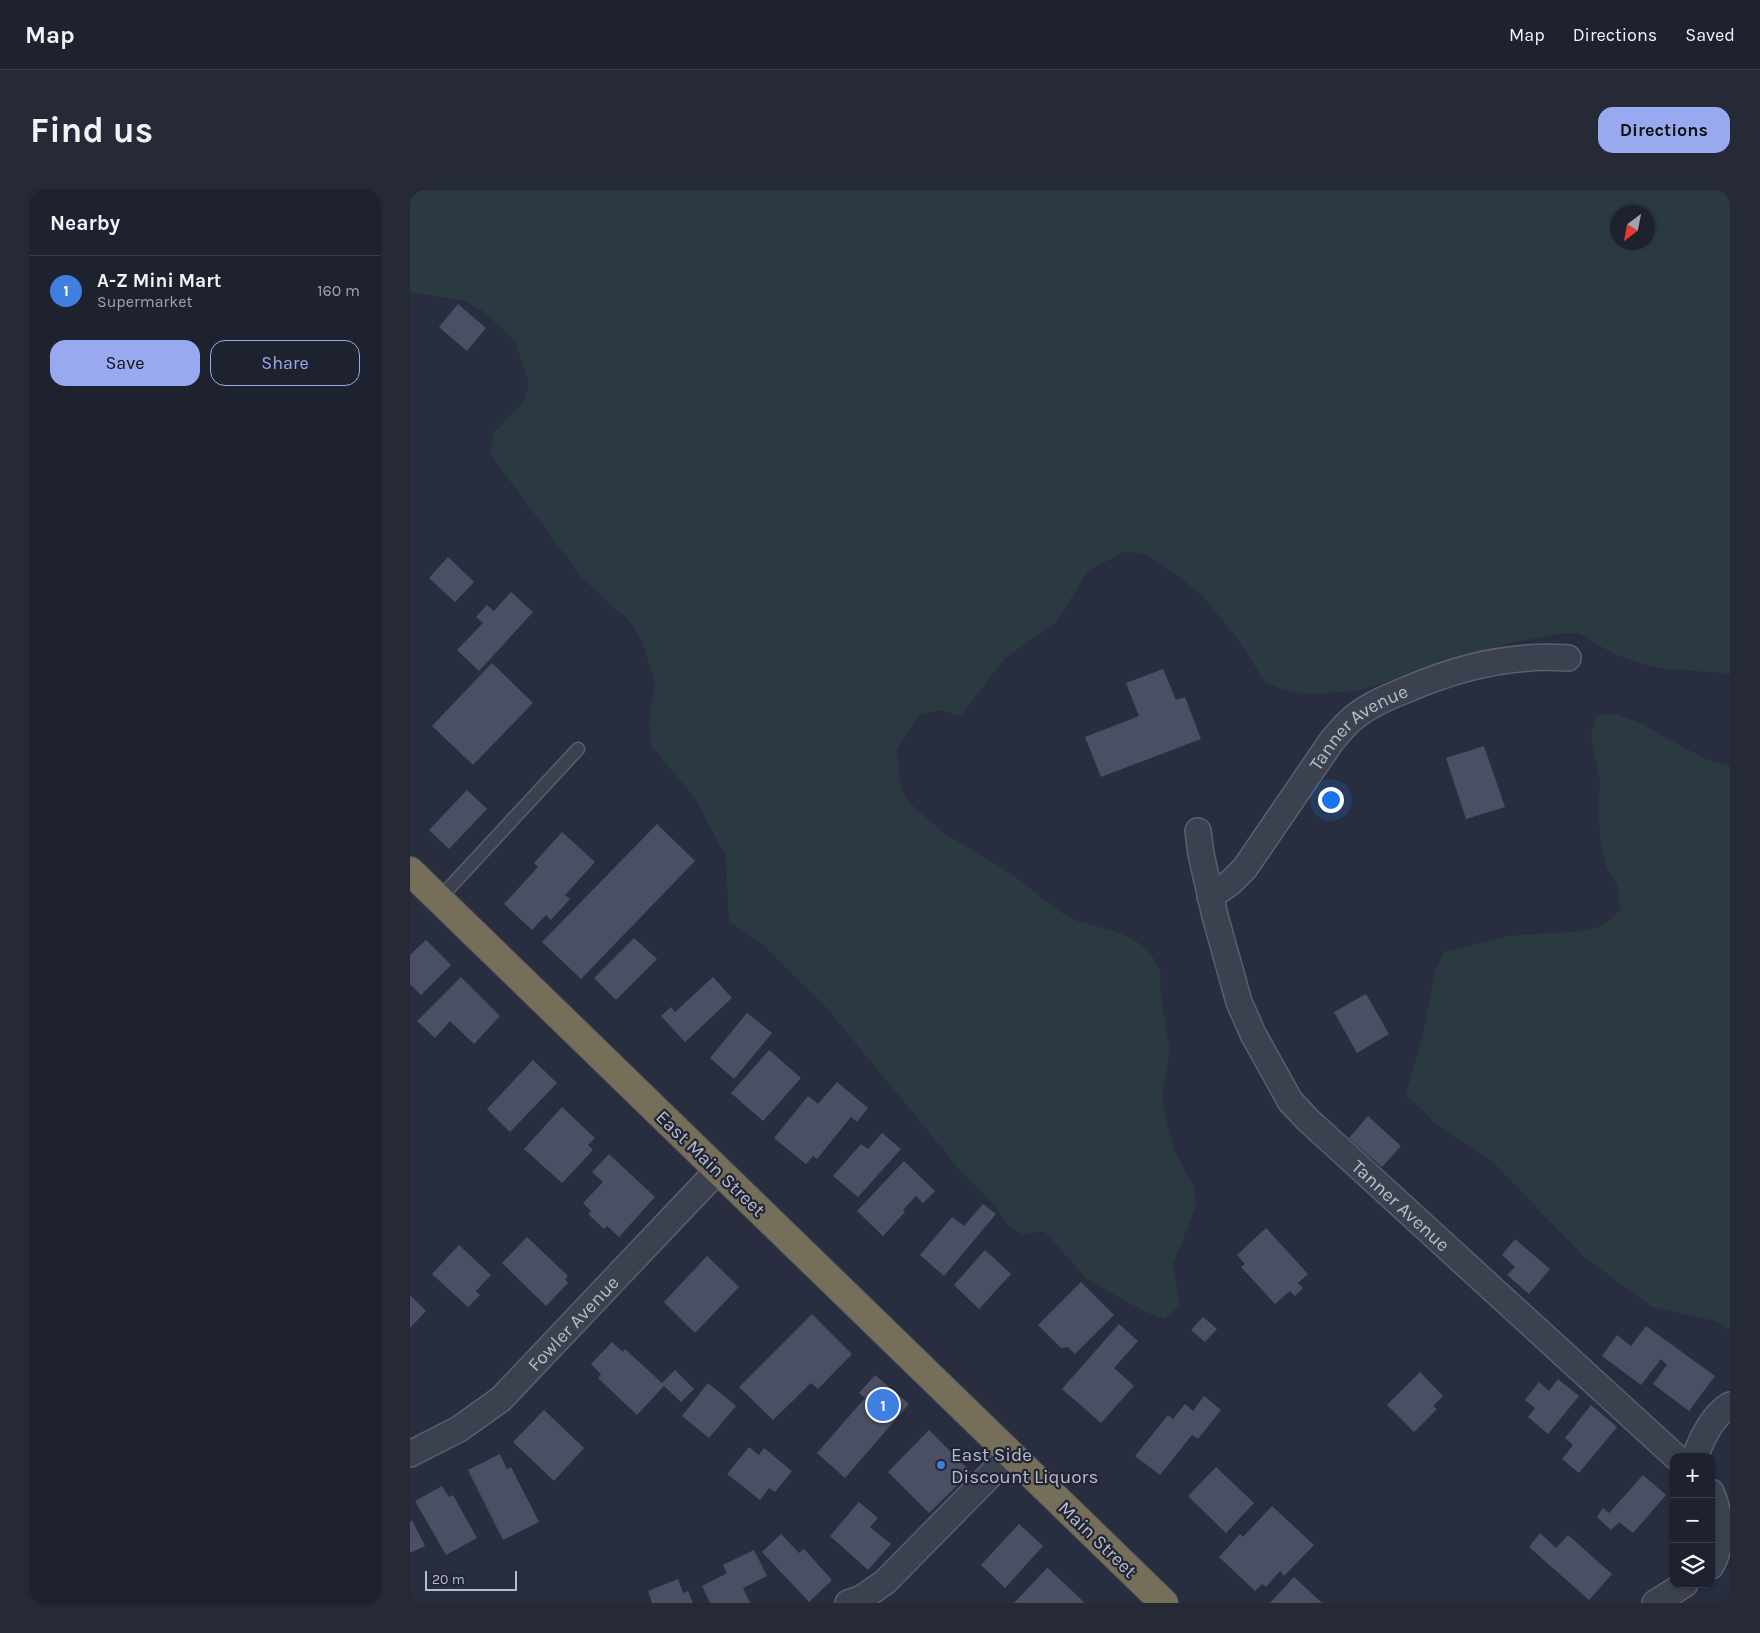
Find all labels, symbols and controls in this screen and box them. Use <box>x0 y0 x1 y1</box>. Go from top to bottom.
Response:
text: Map <box>25 21 75 49</box>
text: Map <box>1509 24 1545 46</box>
text: Directions <box>1573 24 1657 46</box>
text: Saved <box>1685 24 1735 46</box>
button: Directions <box>1598 107 1730 153</box>
text: Find us <box>30 110 153 151</box>
north arrow <box>1610 205 1655 250</box>
text: Nearby <box>50 211 120 235</box>
text: A-Z Mini Mart <box>97 270 221 292</box>
text: 1 <box>63 281 69 300</box>
text: 160 m <box>317 281 360 300</box>
text: Supermarket <box>97 292 193 311</box>
button: Save <box>50 340 200 386</box>
button: Share <box>210 340 360 386</box>
street label: Tanner Avenue <box>1305 680 1411 775</box>
your location <box>1318 787 1344 813</box>
street label: East Main Street <box>651 1106 769 1221</box>
street label: Tanner Avenue <box>1347 1156 1454 1256</box>
street label: Fowler Avenue <box>523 1272 624 1376</box>
pin: 1 <box>867 1386 899 1424</box>
place label: East Side Discount Liquors <box>951 1444 1098 1488</box>
map controls <box>1670 1453 1715 1588</box>
button: + <box>1670 1453 1715 1498</box>
marker: East Side Discount Liquors <box>935 1459 947 1471</box>
street label: Main Street <box>1054 1497 1141 1582</box>
button: − <box>1670 1498 1715 1543</box>
button: layers <box>1670 1543 1715 1588</box>
scale bar <box>425 1568 518 1591</box>
text: 20 m <box>432 1571 465 1588</box>

